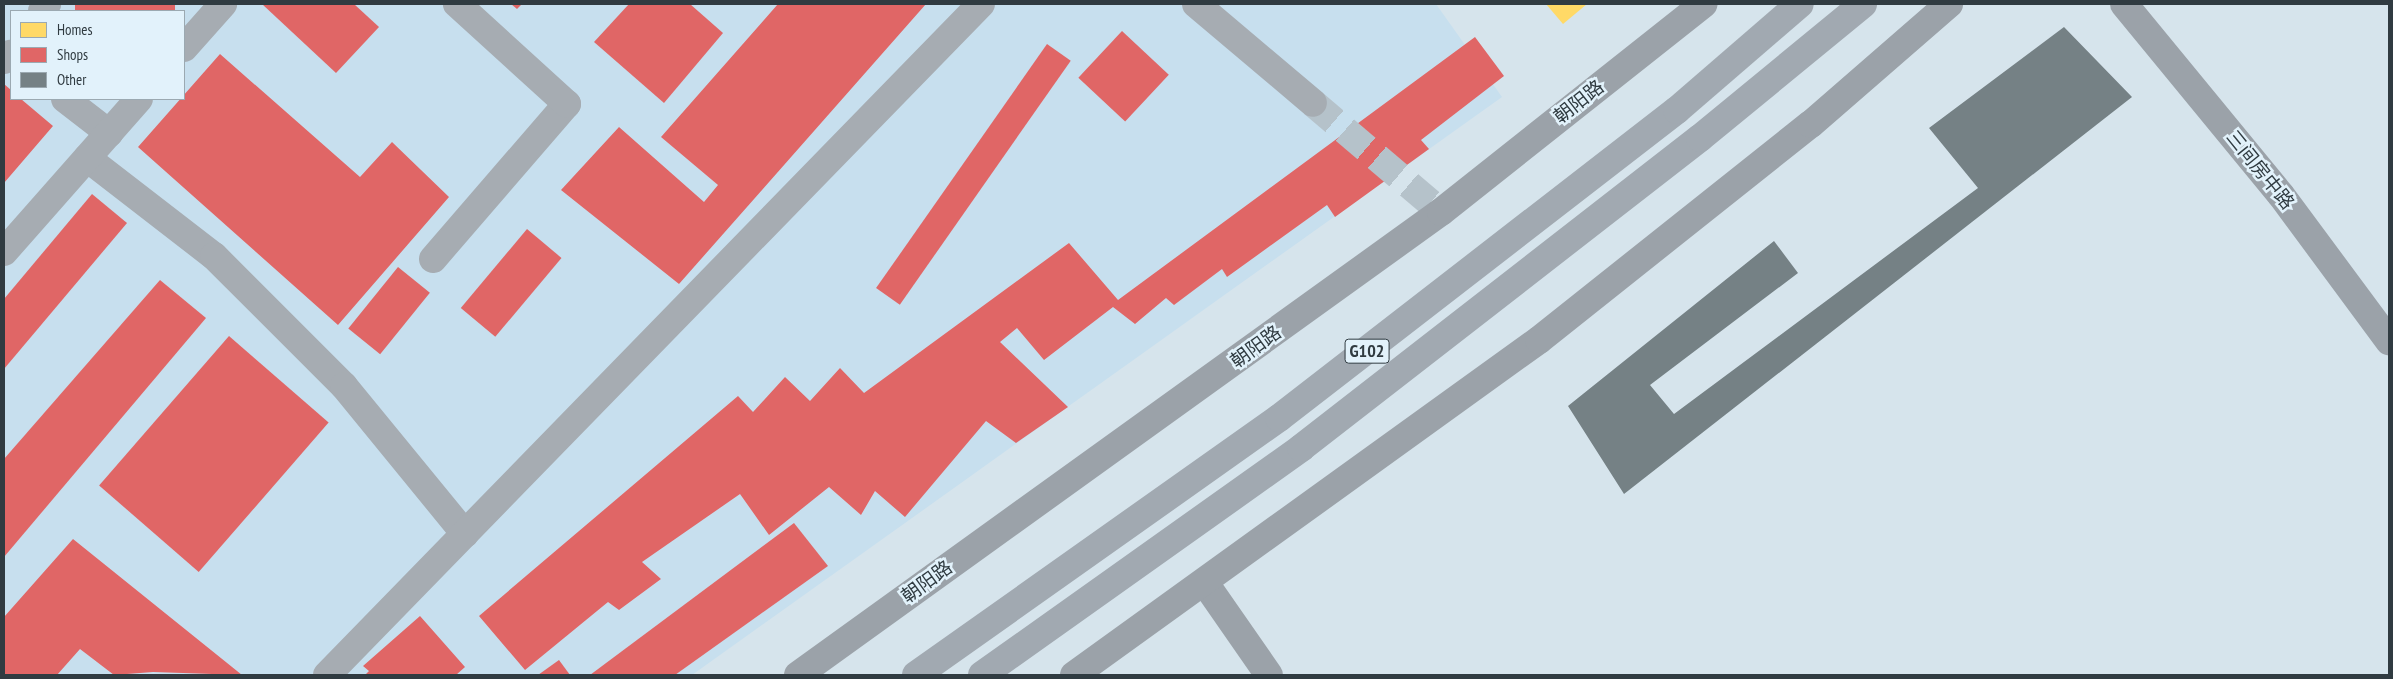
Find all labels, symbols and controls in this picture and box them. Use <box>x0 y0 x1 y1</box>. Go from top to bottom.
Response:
legend <box>10 10 185 100</box>
text: Homes <box>57 20 93 39</box>
text: Shops <box>57 45 88 64</box>
text: Other <box>57 70 86 89</box>
street label: 朝阳路 <box>1550 75 1608 129</box>
street label: 三间房中路 <box>2221 126 2299 214</box>
street label: 朝阳路 <box>1226 321 1286 373</box>
road number: G102 <box>1344 336 1390 366</box>
street label: 朝阳路 <box>897 556 957 608</box>

